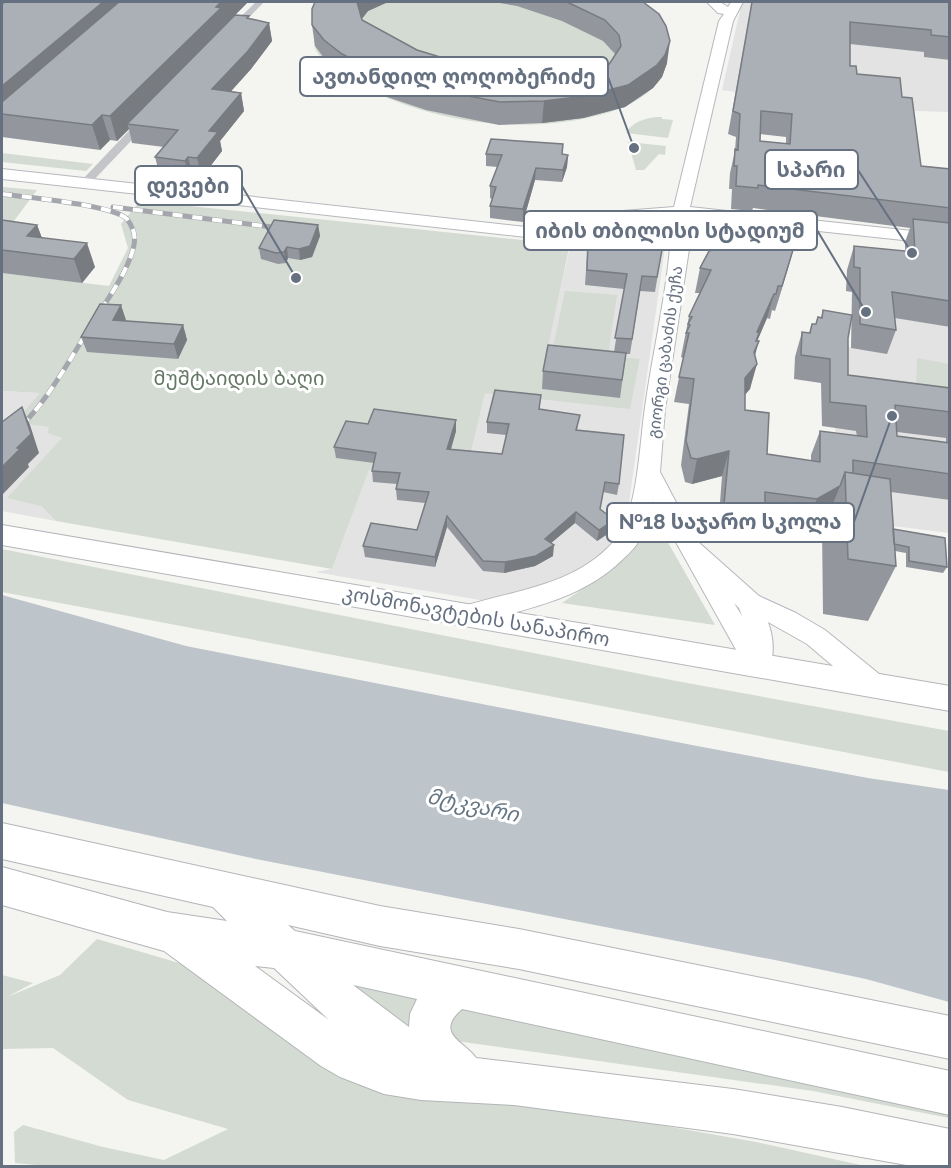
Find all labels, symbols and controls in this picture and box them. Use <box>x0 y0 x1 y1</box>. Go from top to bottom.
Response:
callout: ავთანდილ ღოღობერიძე <box>300 57 608 96</box>
text: ავთანდილ ღოღობერიძე <box>312 64 596 90</box>
callout: სპარი <box>765 150 858 189</box>
text: სპარი <box>777 157 845 182</box>
callout: დევები <box>135 166 242 205</box>
text: დევები <box>146 173 230 199</box>
callout: იბის თბილისი სტადიუმ <box>524 211 817 250</box>
text: იბის თბილისი სტადიუმ <box>535 218 805 244</box>
street label: გიორგი ცაბაძის ქუჩა <box>643 265 687 439</box>
park label: მუშტაიდის ბაღი <box>154 366 324 391</box>
callout: №18 საჯარო სკოლა <box>607 503 854 542</box>
text: №18 საჯარო სკოლა <box>618 509 842 535</box>
street label: კოსმონავტების სანაპირო <box>340 581 612 651</box>
water label: მტკვარი <box>425 783 522 828</box>

